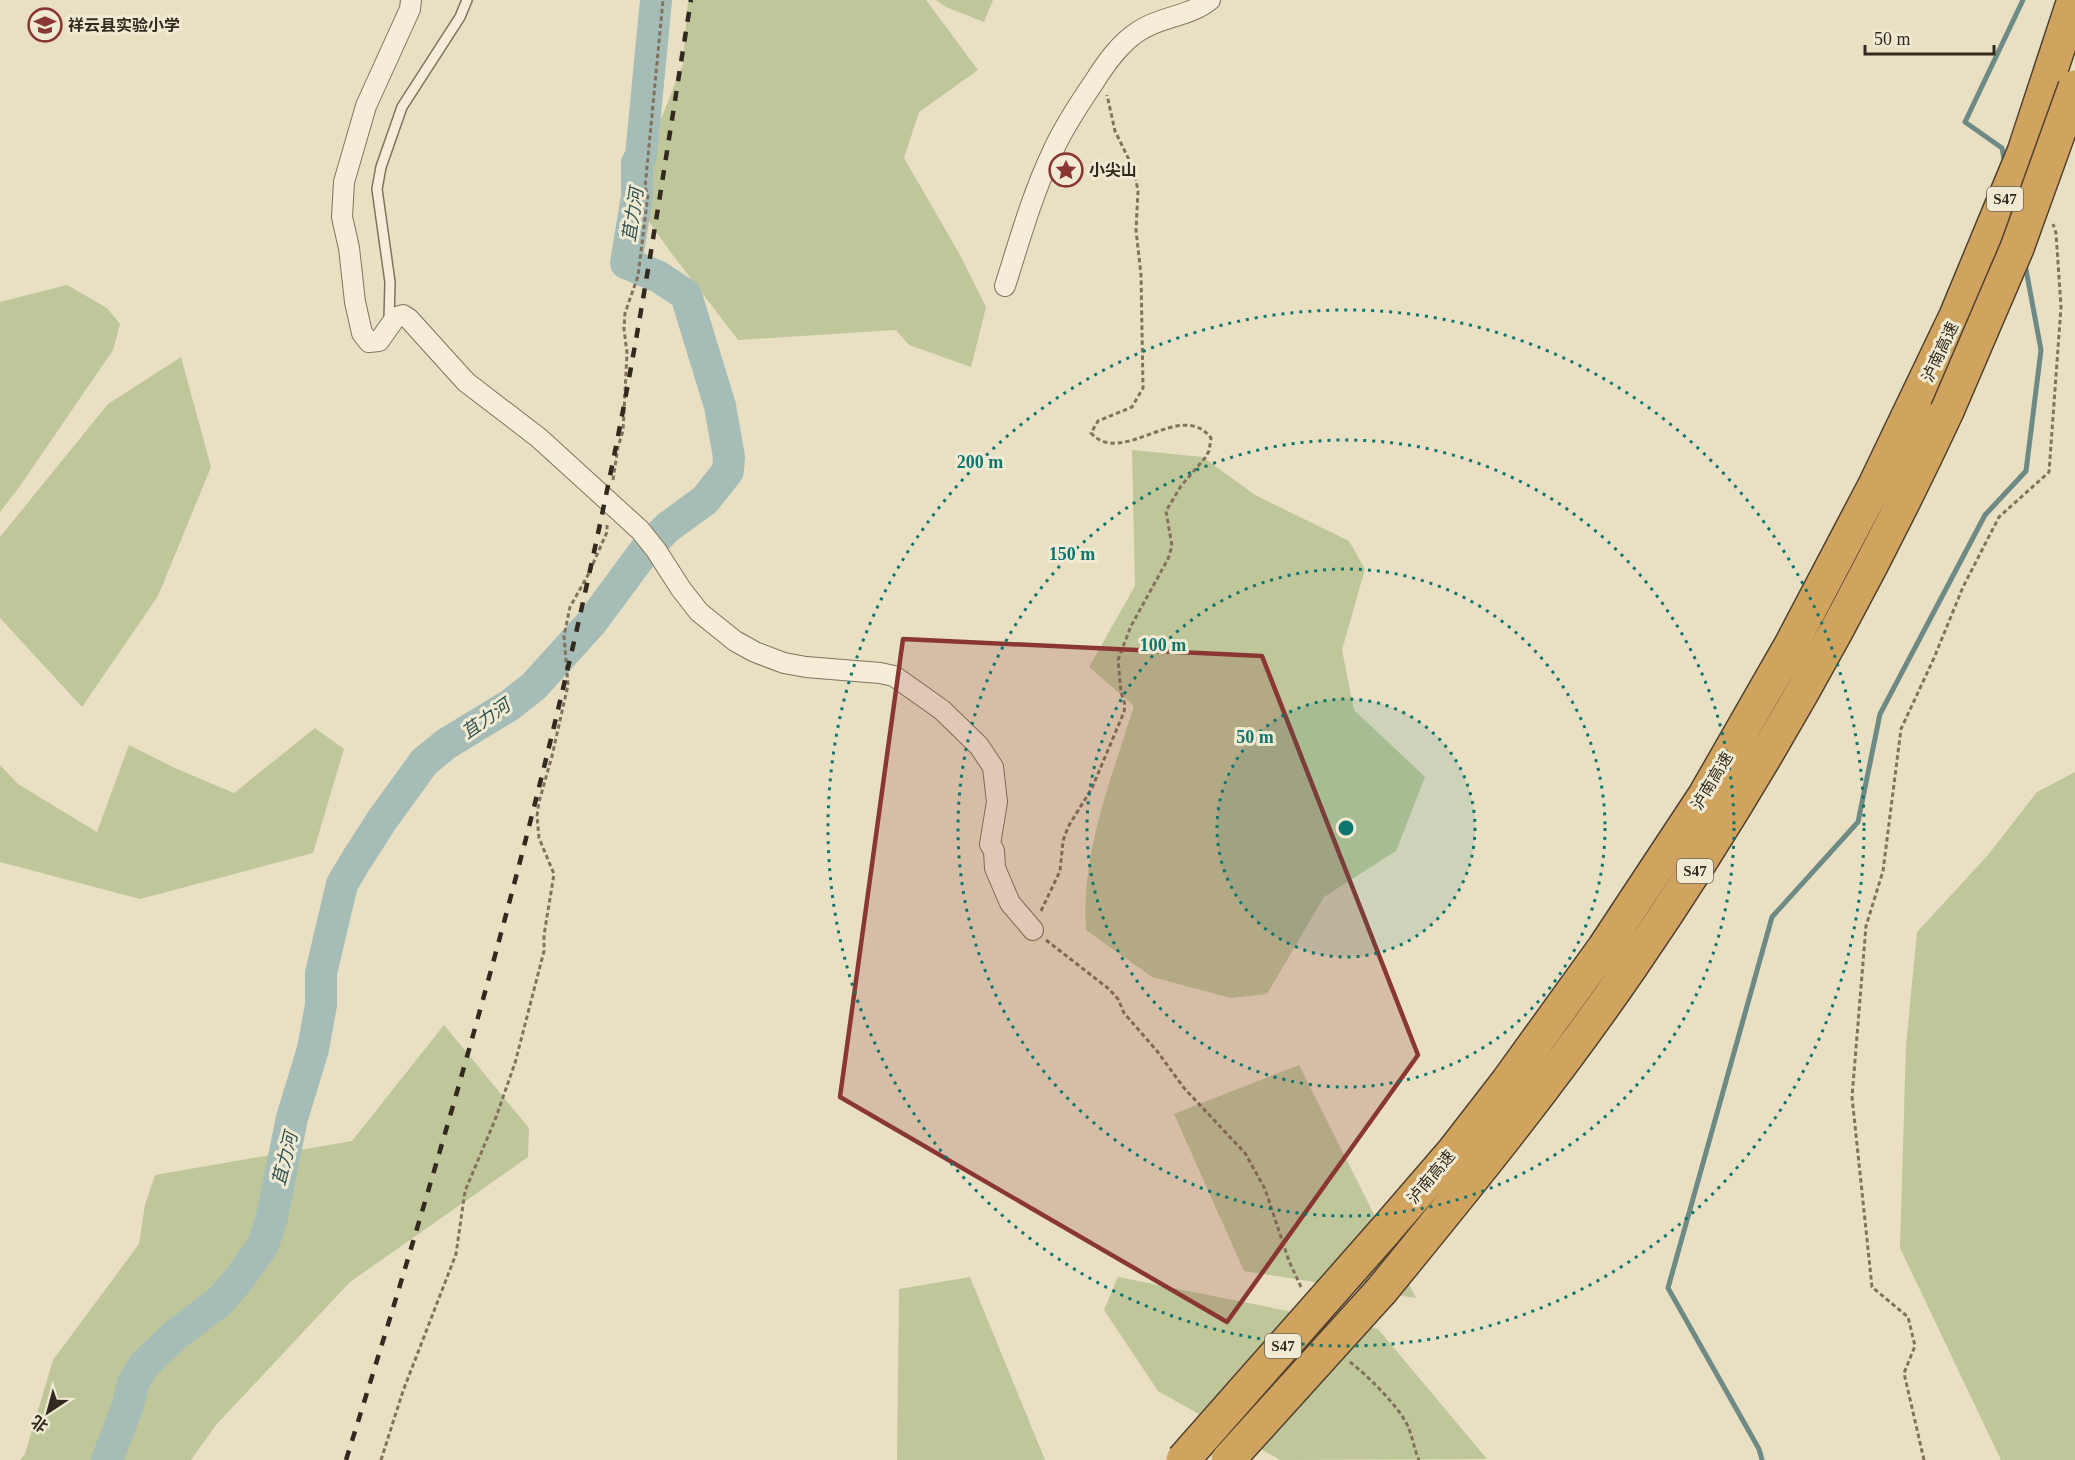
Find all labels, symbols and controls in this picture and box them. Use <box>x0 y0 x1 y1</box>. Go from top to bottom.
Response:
school or university icon: 祥云县实验小学 <box>27 7 63 43</box>
place label: 祥云县实验小学 <box>68 17 180 34</box>
scale bar <box>1865 18 1994 56</box>
text: 50 m <box>1874 29 1911 49</box>
place icon: 小尖山 <box>1048 152 1084 188</box>
place label: 小尖山 <box>1089 162 1137 179</box>
water label: 苴力河 <box>619 184 648 243</box>
road number: S47 <box>1987 187 2023 211</box>
street label: 泸南高速 <box>1919 319 1961 385</box>
text: 200 m <box>957 452 1003 472</box>
text: 150 m <box>1049 544 1095 564</box>
text: 100 m <box>1140 635 1186 655</box>
water label: 苴力河 <box>458 694 516 743</box>
text: 50 m <box>1236 727 1274 747</box>
street label: 泸南高速 <box>1688 749 1736 813</box>
centre of rings <box>1336 818 1356 838</box>
road number: S47 <box>1677 859 1713 883</box>
water label: 苴力河 <box>269 1127 302 1188</box>
street label: 泸南高速 <box>1404 1147 1458 1207</box>
road number: S47 <box>1265 1334 1301 1358</box>
north arrow <box>18 1382 78 1442</box>
text: 北 <box>28 1412 51 1435</box>

